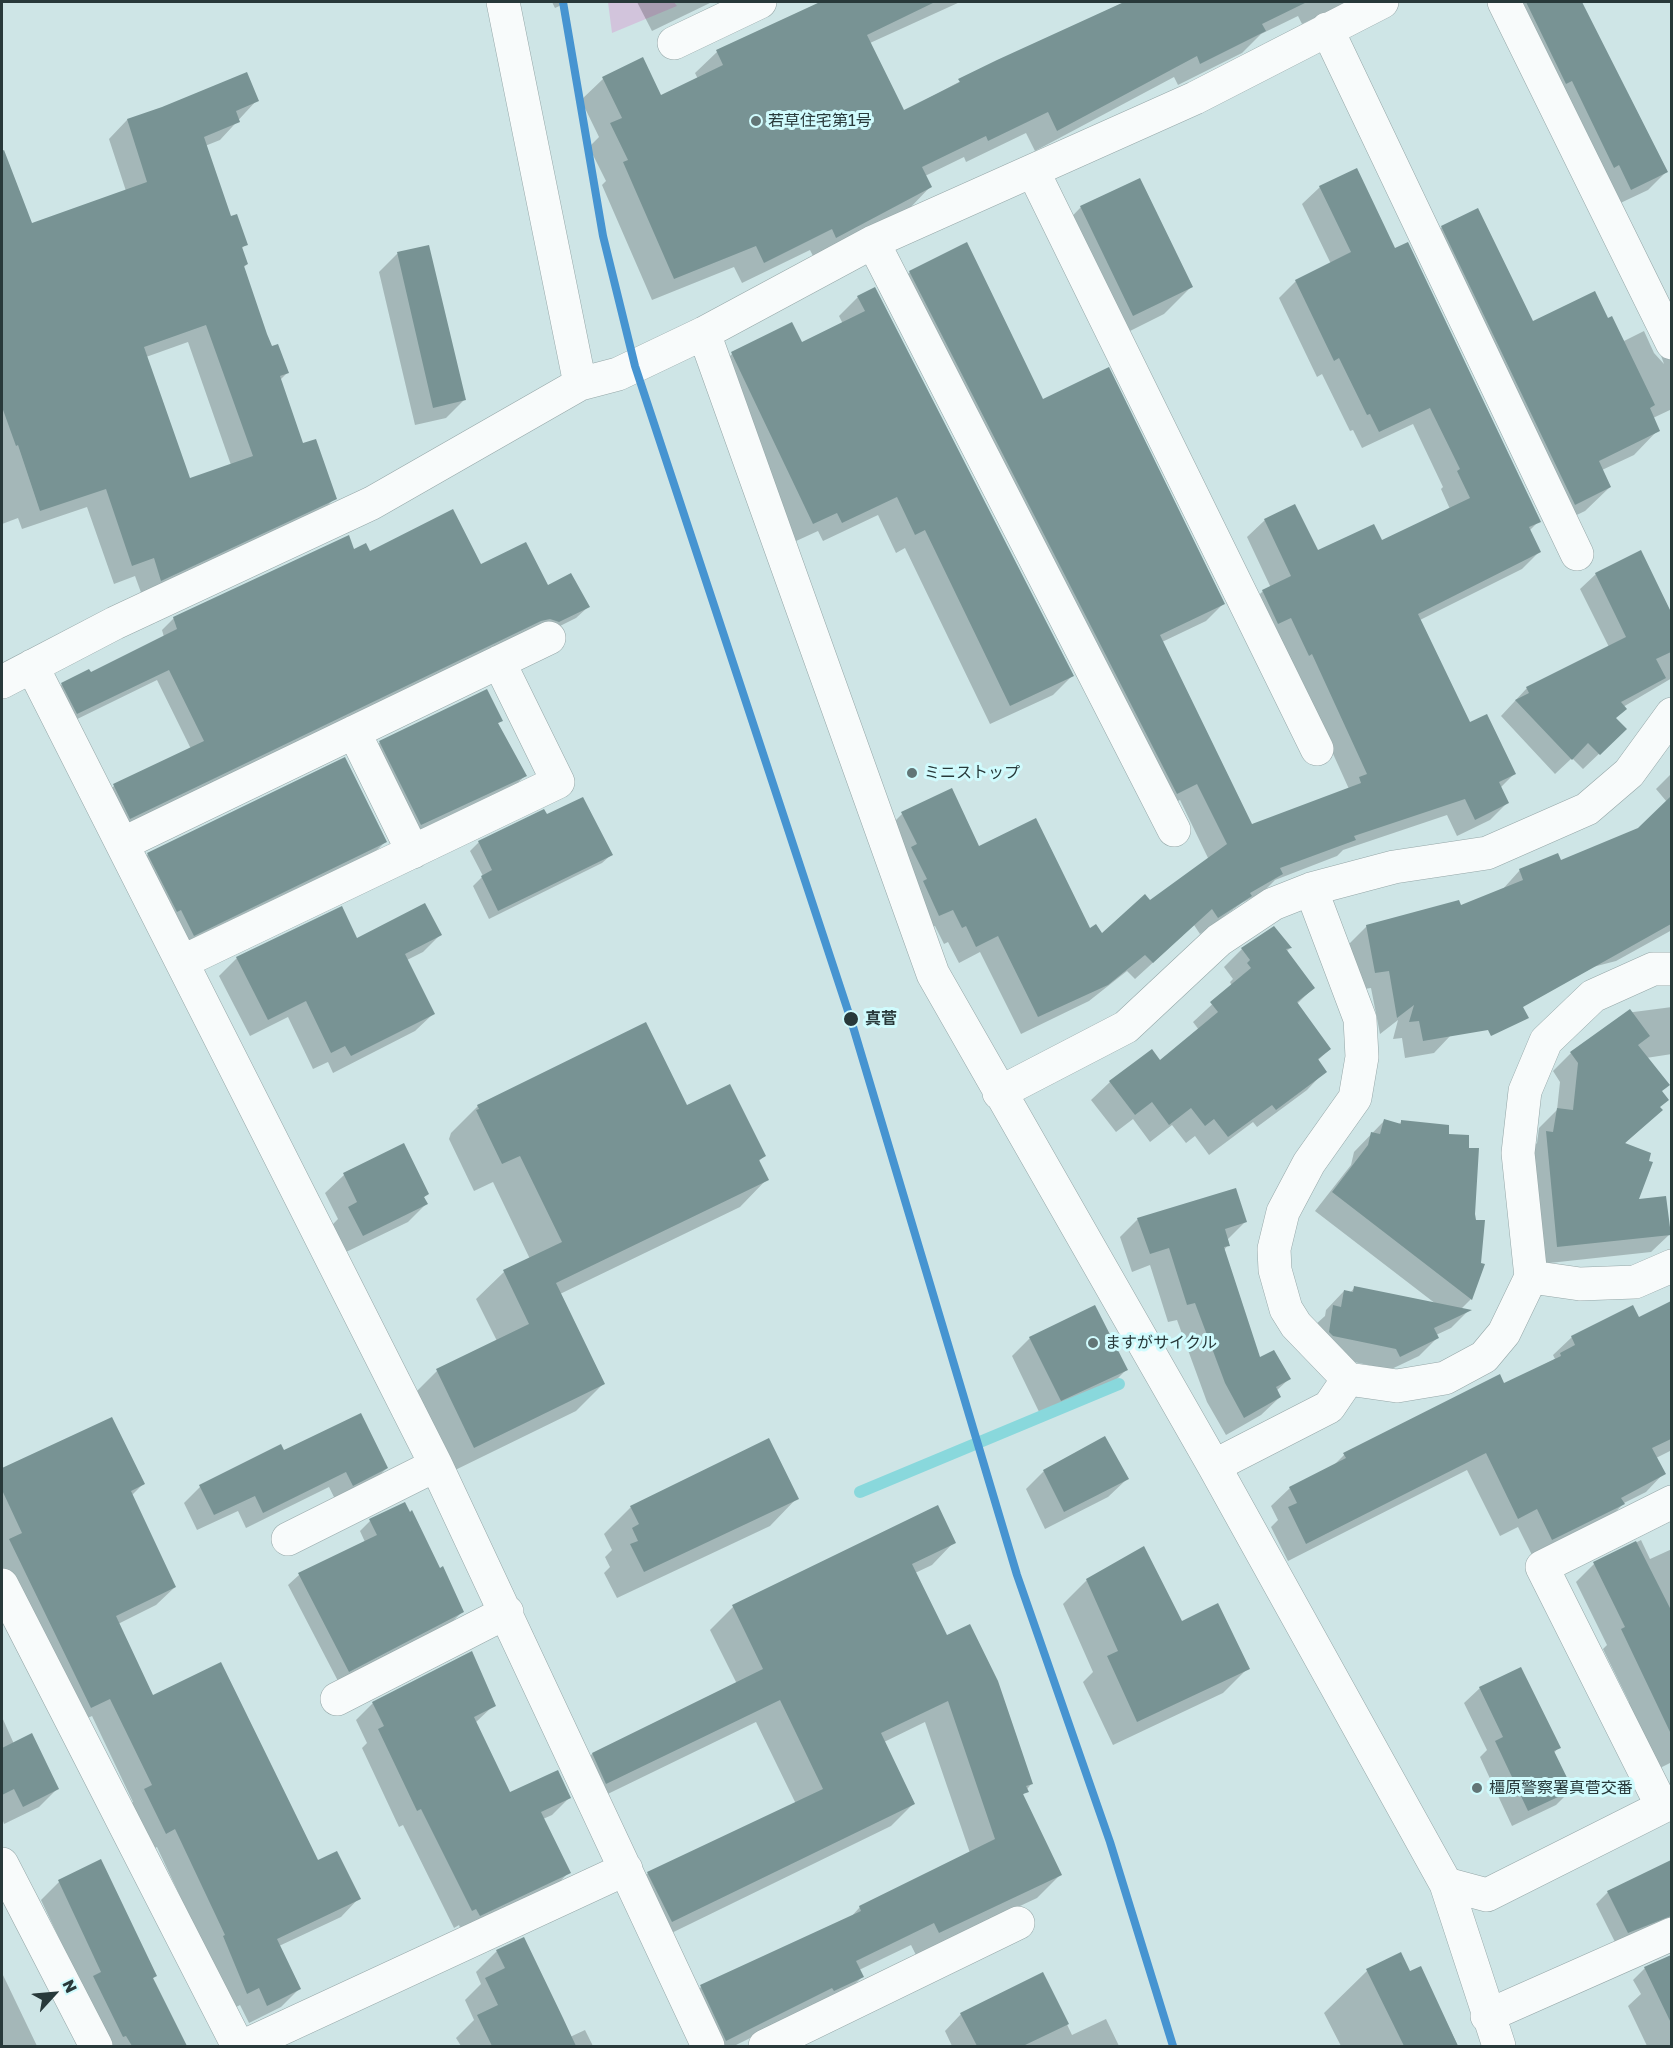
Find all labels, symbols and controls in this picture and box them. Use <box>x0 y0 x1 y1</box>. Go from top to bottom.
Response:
place label: 若草住宅第1号 <box>768 111 872 131</box>
marker: 若草住宅第1号 <box>749 114 763 128</box>
place label: ミニストップ <box>924 763 1020 783</box>
marker: ミニストップ <box>905 766 919 780</box>
place label: 真菅 <box>865 1009 897 1029</box>
marker: 真菅 <box>842 1010 860 1028</box>
place label: ますがサイクル <box>1105 1333 1217 1353</box>
marker: ますがサイクル <box>1086 1336 1100 1350</box>
place label: 橿原警察署真菅交番 <box>1489 1778 1633 1798</box>
marker: 橿原警察署真菅交番 <box>1470 1781 1484 1795</box>
north arrow <box>24 1964 84 2024</box>
text: N <box>59 1976 82 1996</box>

